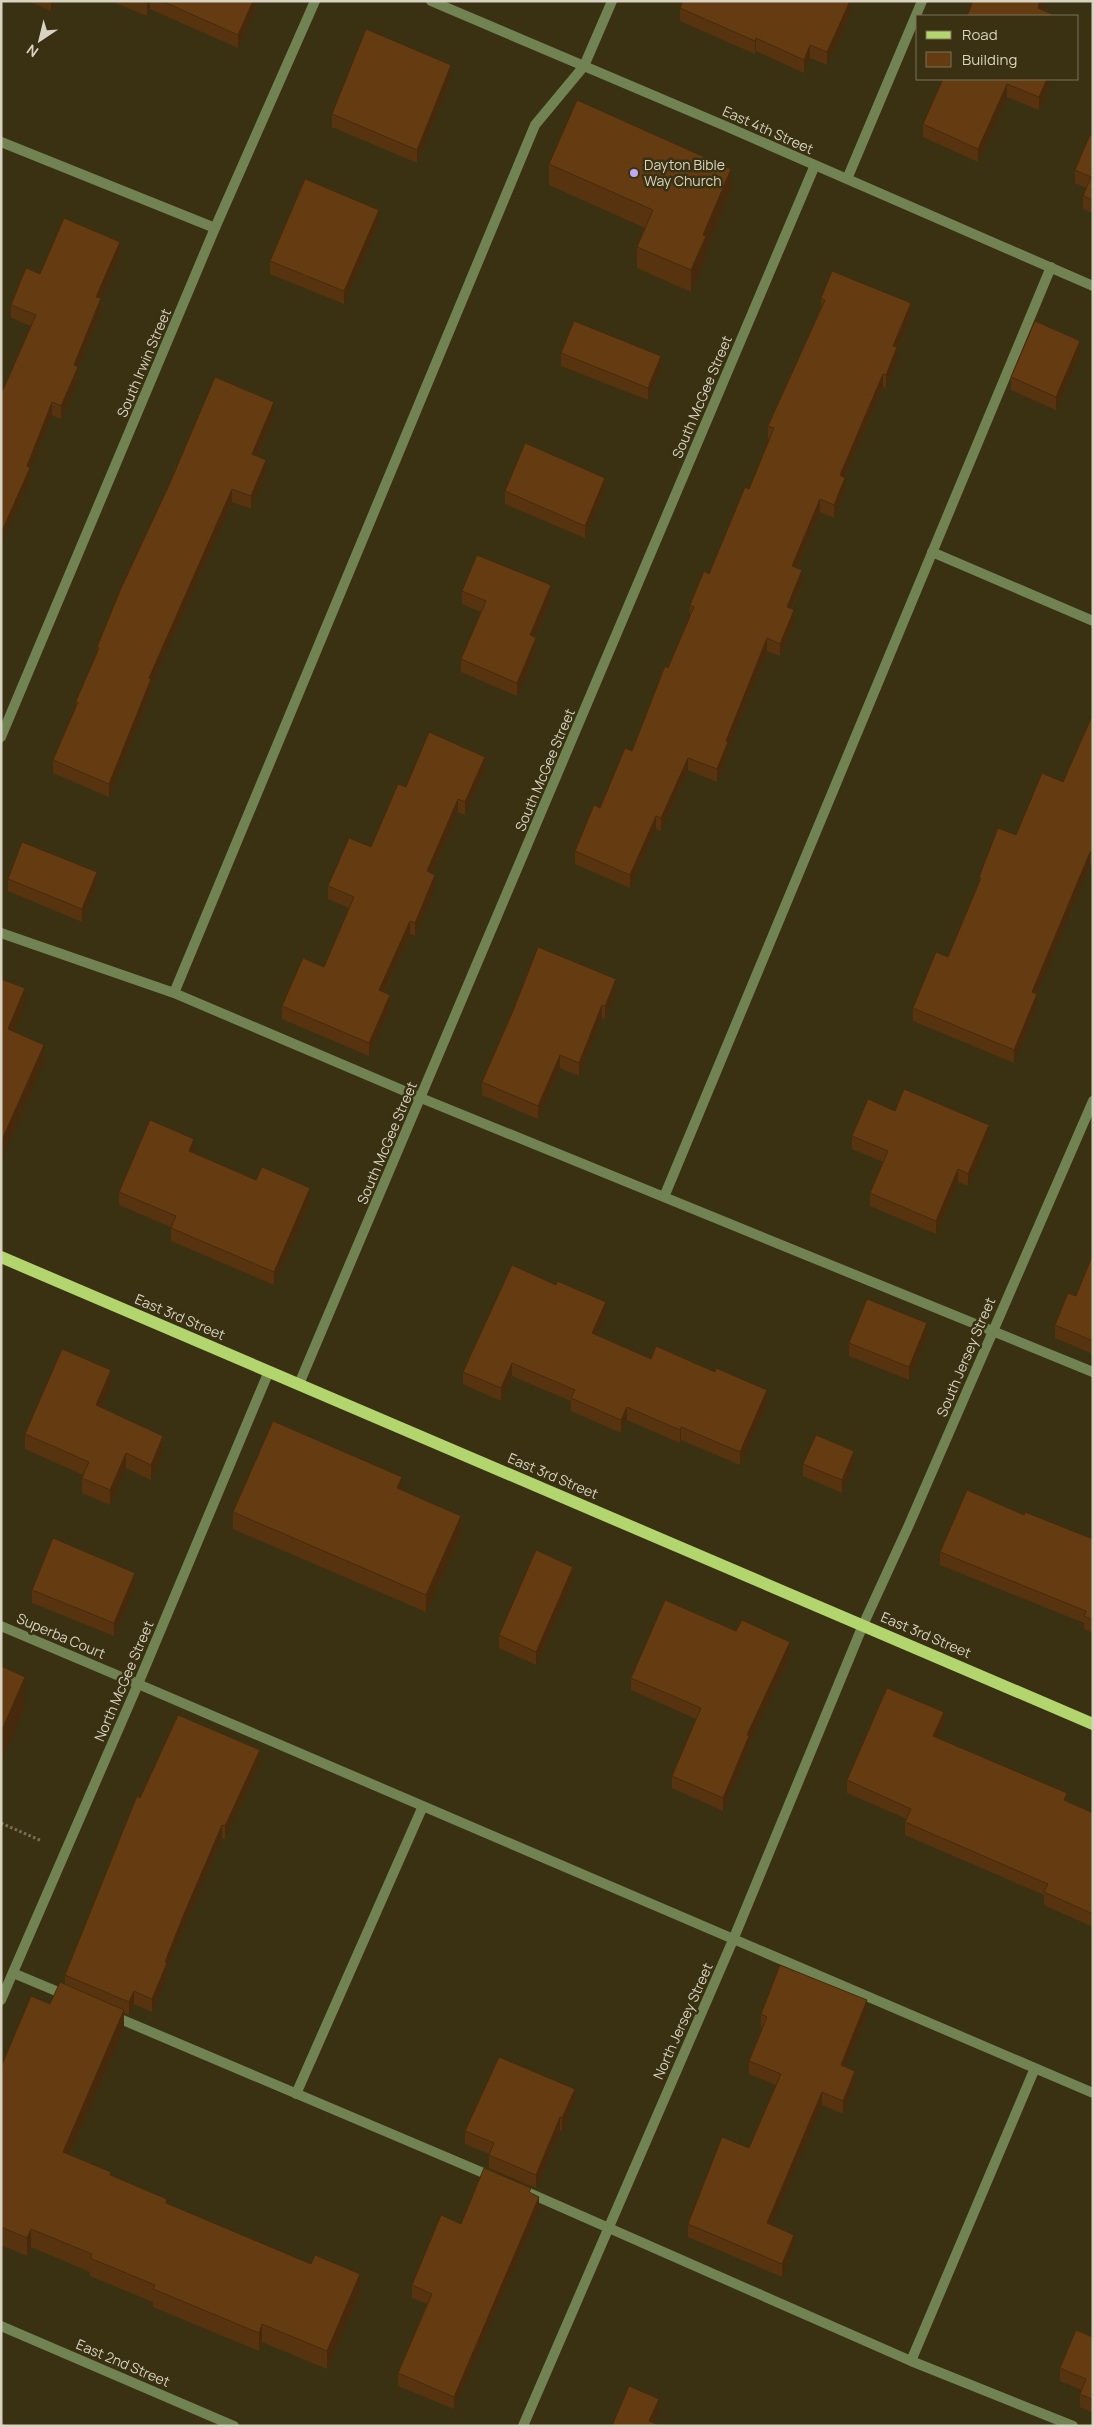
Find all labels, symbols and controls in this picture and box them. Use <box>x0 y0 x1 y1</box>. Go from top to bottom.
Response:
north arrow <box>15 15 65 65</box>
legend <box>916 15 1079 80</box>
text: Road <box>962 24 998 45</box>
text: N <box>23 40 42 62</box>
text: Building <box>962 49 1017 70</box>
street label: East 4th Street <box>720 101 817 158</box>
place label: Dayton Bible Way Church <box>644 155 725 190</box>
marker: Dayton Bible Way Church <box>628 167 640 179</box>
street label: South Irwin Street <box>112 305 175 420</box>
street label: South McGee Street <box>667 332 736 461</box>
street label: South McGee Street <box>510 705 579 834</box>
street label: South McGee Street <box>352 1078 421 1207</box>
street label: East 3rd Street <box>132 1289 229 1344</box>
street label: South Jersey Street <box>932 1294 999 1419</box>
street label: East 3rd Street <box>505 1448 602 1503</box>
street label: East 3rd Street <box>878 1607 975 1662</box>
street label: Superba Court <box>14 1608 109 1663</box>
street label: North McGee Street <box>90 1617 158 1744</box>
street label: North Jersey Street <box>648 1959 717 2082</box>
street label: East 2nd Street <box>73 2334 173 2391</box>

